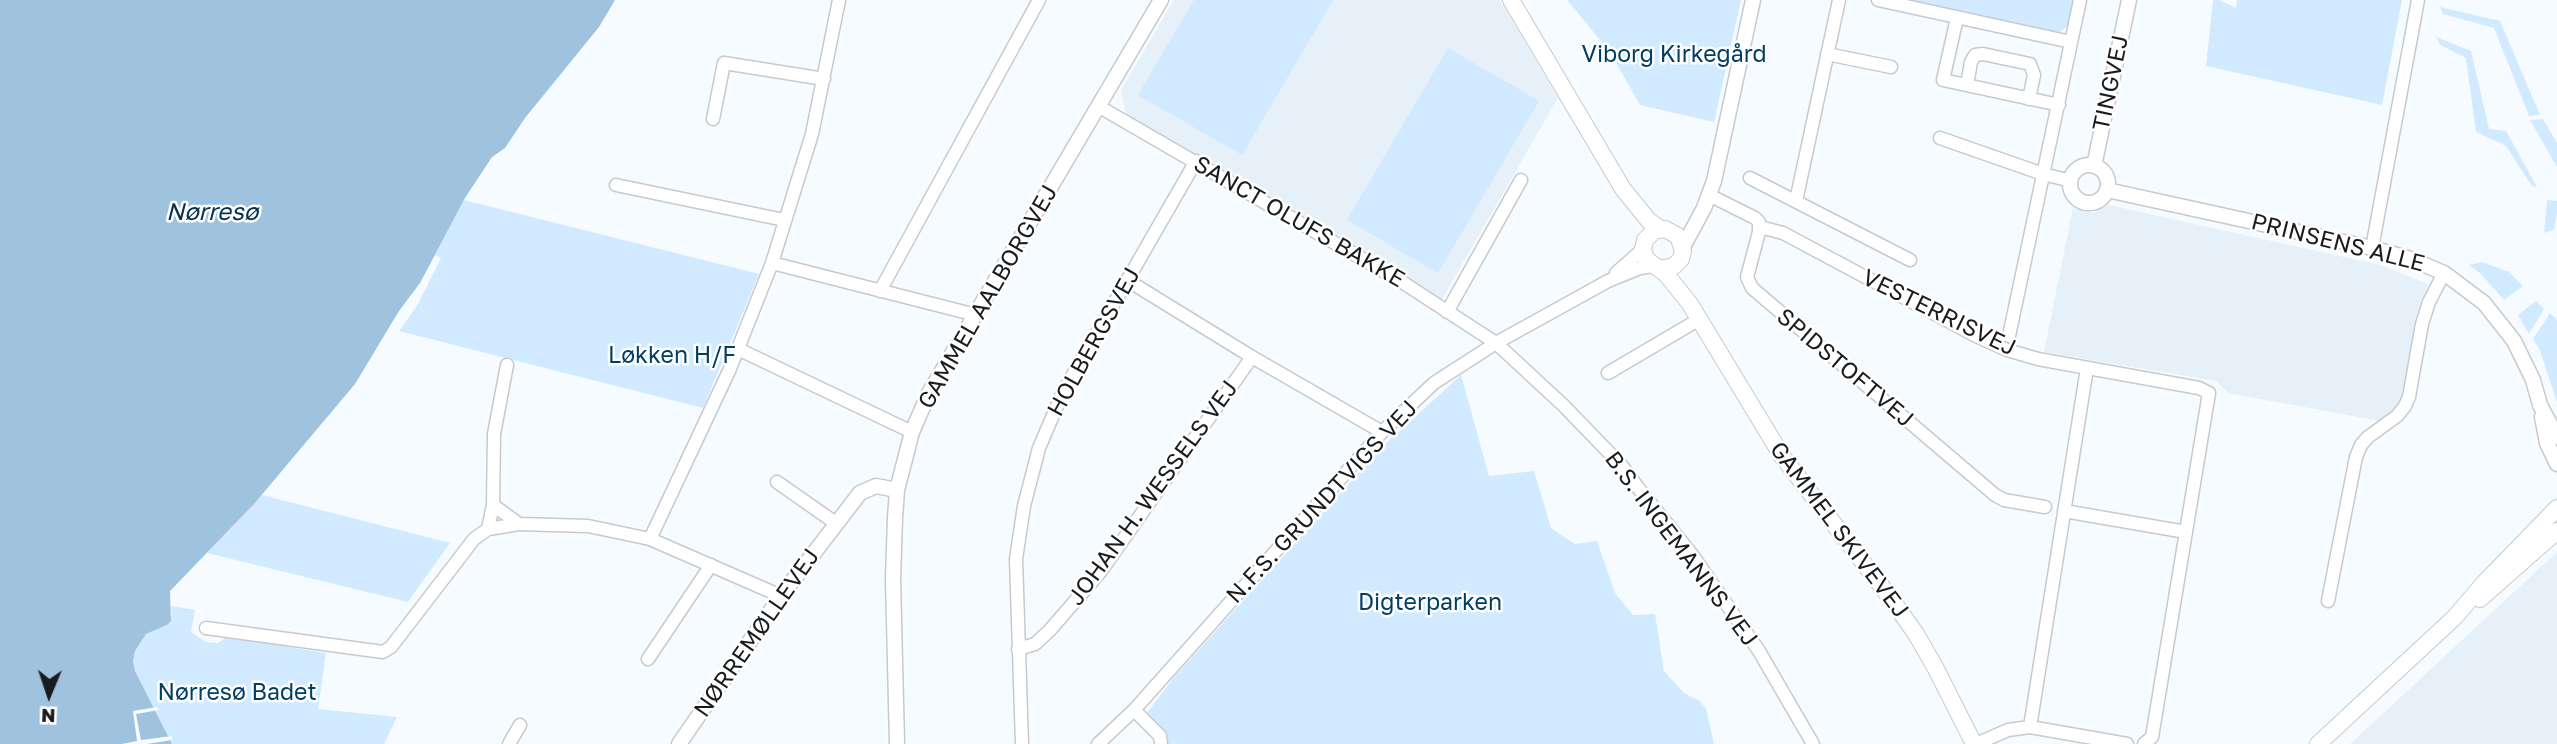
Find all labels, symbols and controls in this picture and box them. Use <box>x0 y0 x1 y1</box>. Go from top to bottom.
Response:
street label: TINGVEJ <box>2087 33 2135 133</box>
park label: Viborg Kirkegård <box>1581 41 1767 69</box>
street label: SANCT OLUFS BAKKE <box>1189 150 1409 294</box>
street label: GAMMEL AALBORGVEJ <box>913 180 1063 414</box>
water label: Nørresø <box>166 198 258 226</box>
street label: PRINSENS ALLE <box>2248 208 2428 278</box>
street label: HOLBERGSVEJ <box>1042 263 1146 421</box>
street label: VESTERRISVEJ <box>1858 264 2020 362</box>
street label: SPIDSTOFTVEJ <box>1771 303 1919 433</box>
park label: Løkken H/F <box>608 342 736 370</box>
street label: JOHAN H. WESSELS VEJ <box>1062 375 1244 611</box>
street label: N.F.S. GRUNDTVIGS VEJ <box>1221 395 1423 609</box>
street label: GAMMEL SKIVEVEJ <box>1764 437 1914 623</box>
street label: B.S. INGEMANNS VEJ <box>1599 446 1763 652</box>
street label: NØRREMØLLEVEJ <box>689 543 825 723</box>
park label: Digterparken <box>1358 589 1502 617</box>
north arrow <box>14 660 84 730</box>
park label: Nørresø Badet <box>157 679 317 707</box>
text: N <box>41 705 56 728</box>

